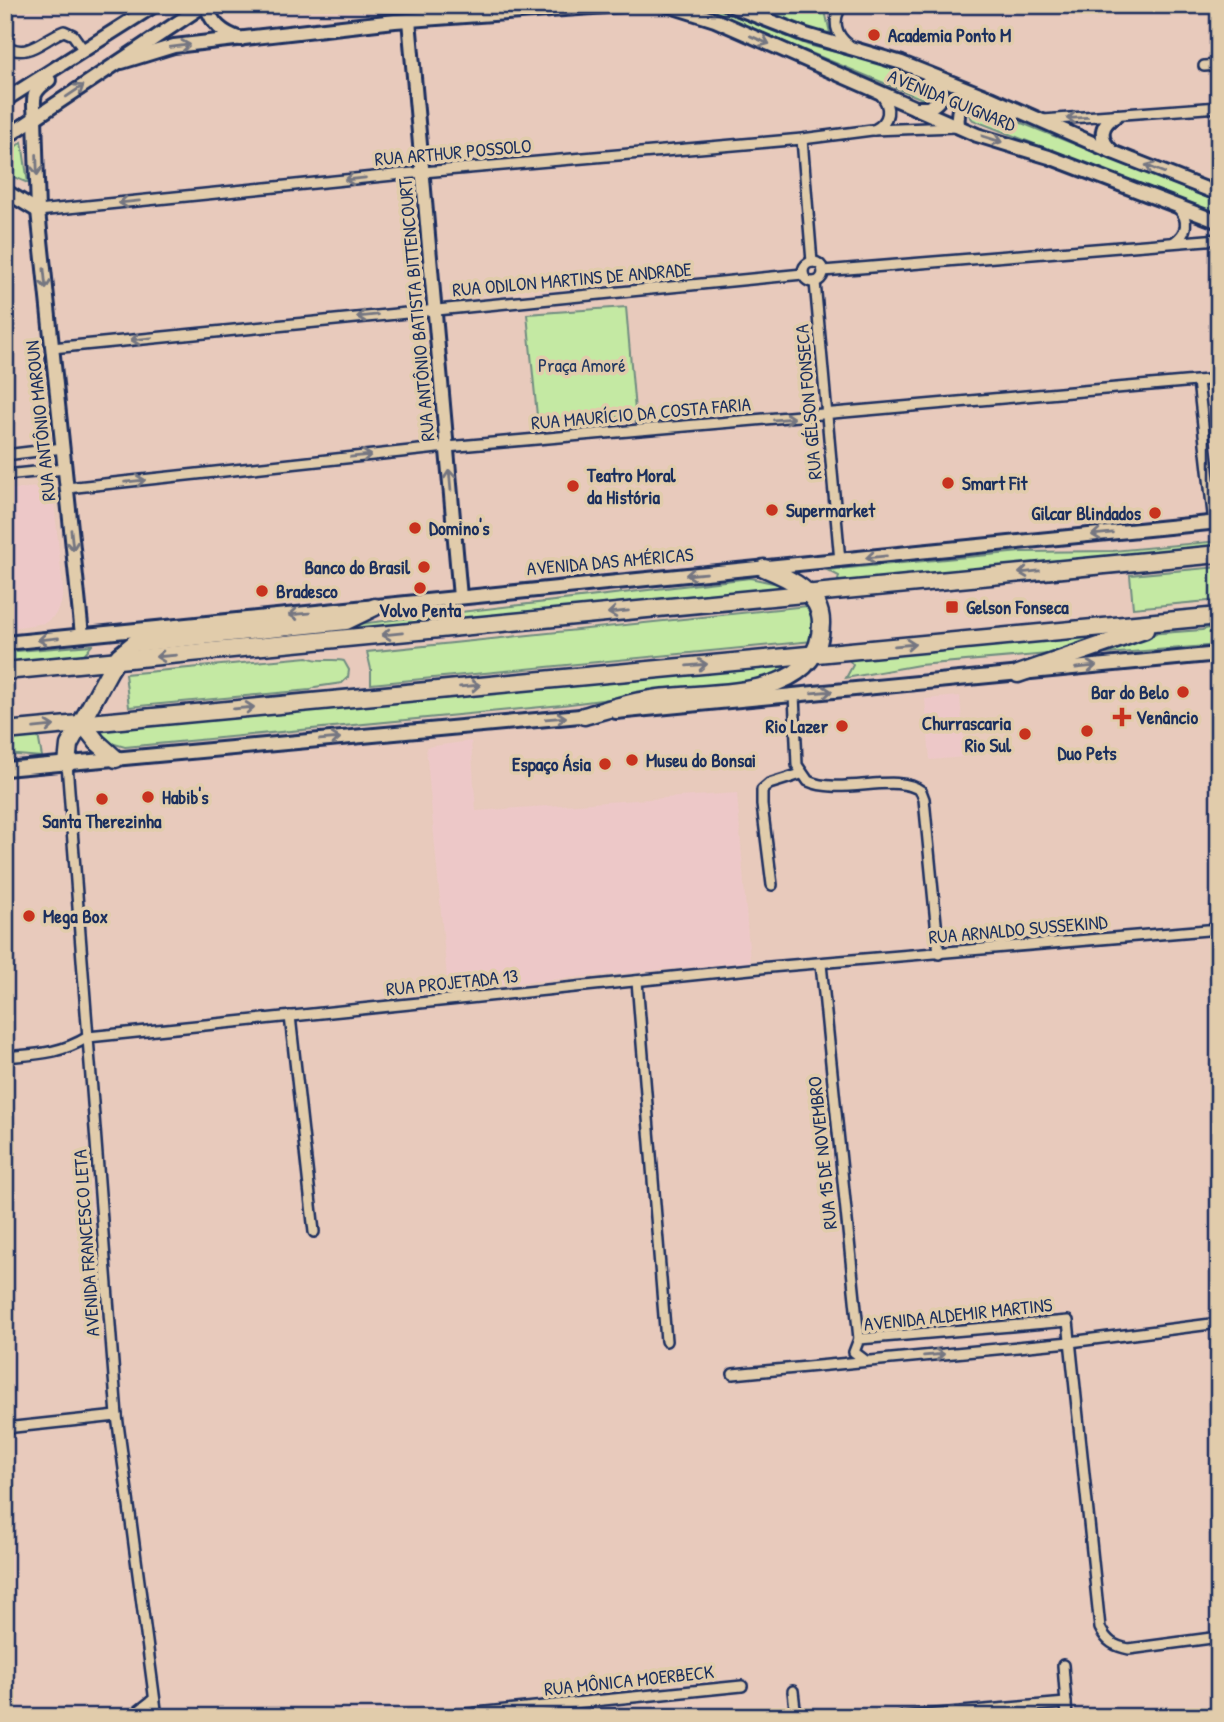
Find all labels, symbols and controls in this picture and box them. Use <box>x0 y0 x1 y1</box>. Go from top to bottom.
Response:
place label: Academia Ponto M <box>888 22 1011 48</box>
marker: Academia Ponto M <box>866 27 882 43</box>
one-way arrow <box>749 34 771 47</box>
one-way arrow <box>168 39 191 52</box>
street label: AVENIDA GUIGNARD <box>884 63 1020 137</box>
one-way arrow <box>65 84 84 99</box>
one-way arrow <box>1067 112 1089 125</box>
street label: RUA ARTHUR POSSOLO <box>374 132 532 172</box>
one-way arrow <box>980 134 1002 146</box>
one-way arrow <box>30 153 43 176</box>
one-way arrow <box>1145 161 1167 174</box>
one-way arrow <box>344 173 367 186</box>
street label: RUA ANTÔNIO BATISTA BITTENCOURT <box>391 176 440 443</box>
one-way arrow <box>118 196 140 209</box>
street label: RUA ODILON MARTINS DE ANDRADE <box>451 256 693 302</box>
one-way arrow <box>39 267 52 290</box>
one-way arrow <box>357 310 379 323</box>
street label: RUA GÉLSON FONSECA <box>788 323 828 481</box>
one-way arrow <box>130 333 153 346</box>
street label: RUA ANTÔNIO MAROUN <box>19 339 61 503</box>
park label: Praça Amoré <box>538 352 626 378</box>
street label: RUA MAURÍCIO DA COSTA FARIA <box>530 390 752 436</box>
one-way arrow <box>772 412 795 425</box>
one-way arrow <box>349 450 372 463</box>
place label: Teatro Moral da História <box>586 462 677 510</box>
one-way arrow <box>443 469 456 492</box>
place label: Smart Fit <box>962 470 1029 496</box>
one-way arrow <box>123 474 145 487</box>
marker: Smart Fit <box>940 475 956 491</box>
marker: Teatro Moral da História <box>565 478 581 494</box>
place label: Supermarket <box>786 497 876 524</box>
place label: Gilcar Blindados <box>1031 500 1142 526</box>
marker: Supermarket <box>764 502 780 518</box>
marker: Gilcar Blindados <box>1147 505 1163 521</box>
place label: Domino's <box>429 515 490 541</box>
marker: Domino's <box>407 520 423 536</box>
one-way arrow <box>66 528 79 551</box>
one-way arrow <box>1091 528 1114 541</box>
street label: AVENIDA DAS AMÉRICAS <box>525 541 695 581</box>
one-way arrow <box>865 551 888 564</box>
place label: Banco do Brasil <box>304 554 411 580</box>
marker: Banco do Brasil <box>416 559 432 575</box>
one-way arrow <box>1018 566 1041 579</box>
one-way arrow <box>685 568 708 581</box>
place label: Bradesco <box>276 578 338 604</box>
marker: Volvo Penta <box>412 580 428 596</box>
marker: Bradesco <box>254 583 270 599</box>
place label: Gelson Fonseca <box>966 594 1069 620</box>
place label: Volvo Penta <box>379 597 462 623</box>
marker: Gelson Fonseca <box>944 599 960 615</box>
one-way arrow <box>608 606 630 619</box>
one-way arrow <box>288 608 311 621</box>
one-way arrow <box>381 628 404 641</box>
one-way arrow <box>38 632 60 645</box>
one-way arrow <box>893 638 916 651</box>
one-way arrow <box>155 650 177 663</box>
one-way arrow <box>685 658 707 671</box>
one-way arrow <box>1075 660 1097 673</box>
place label: Bar do Belo <box>1091 679 1169 705</box>
one-way arrow <box>458 680 481 693</box>
marker: Bar do Belo <box>1175 684 1191 700</box>
one-way arrow <box>811 685 833 698</box>
one-way arrow <box>232 701 254 714</box>
place label: Venâncio <box>1136 704 1198 730</box>
marker: Venâncio <box>1114 709 1130 725</box>
place label: Churrascaria Rio Sul <box>922 710 1012 758</box>
one-way arrow <box>545 711 567 724</box>
place label: Rio Lazer <box>766 713 829 739</box>
marker: Rio Lazer <box>834 718 850 734</box>
one-way arrow <box>32 720 55 733</box>
marker: Duo Pets <box>1079 723 1095 739</box>
marker: Churrascaria Rio Sul <box>1017 726 1033 742</box>
one-way arrow <box>318 732 341 745</box>
place label: Duo Pets <box>1057 740 1117 766</box>
place label: Museu do Bonsai <box>646 747 756 773</box>
place label: Espaço Ásia <box>512 751 592 778</box>
marker: Museu do Bonsai <box>624 752 640 768</box>
marker: Espaço Ásia <box>597 756 613 772</box>
place label: Habib's <box>162 784 209 810</box>
marker: Habib's <box>140 789 156 805</box>
marker: Santa Therezinha <box>94 791 110 807</box>
place label: Santa Therezinha <box>43 808 162 834</box>
place label: Mega Box <box>43 903 108 930</box>
marker: Mega Box <box>21 908 37 924</box>
street label: RUA ARNALDO SUSSEKIND <box>927 908 1109 950</box>
street label: RUA PROJETADA 13 <box>385 962 519 1002</box>
street label: RUA 15 DE NOVEMBRO <box>801 1075 843 1231</box>
street label: AVENIDA FRANCESCO LETA <box>67 1149 105 1337</box>
street label: AVENIDA ALDEMIR MARTINS <box>862 1291 1054 1337</box>
one-way arrow <box>922 1348 945 1361</box>
street label: RUA MÔNICA MOERBECK <box>543 1658 715 1702</box>

